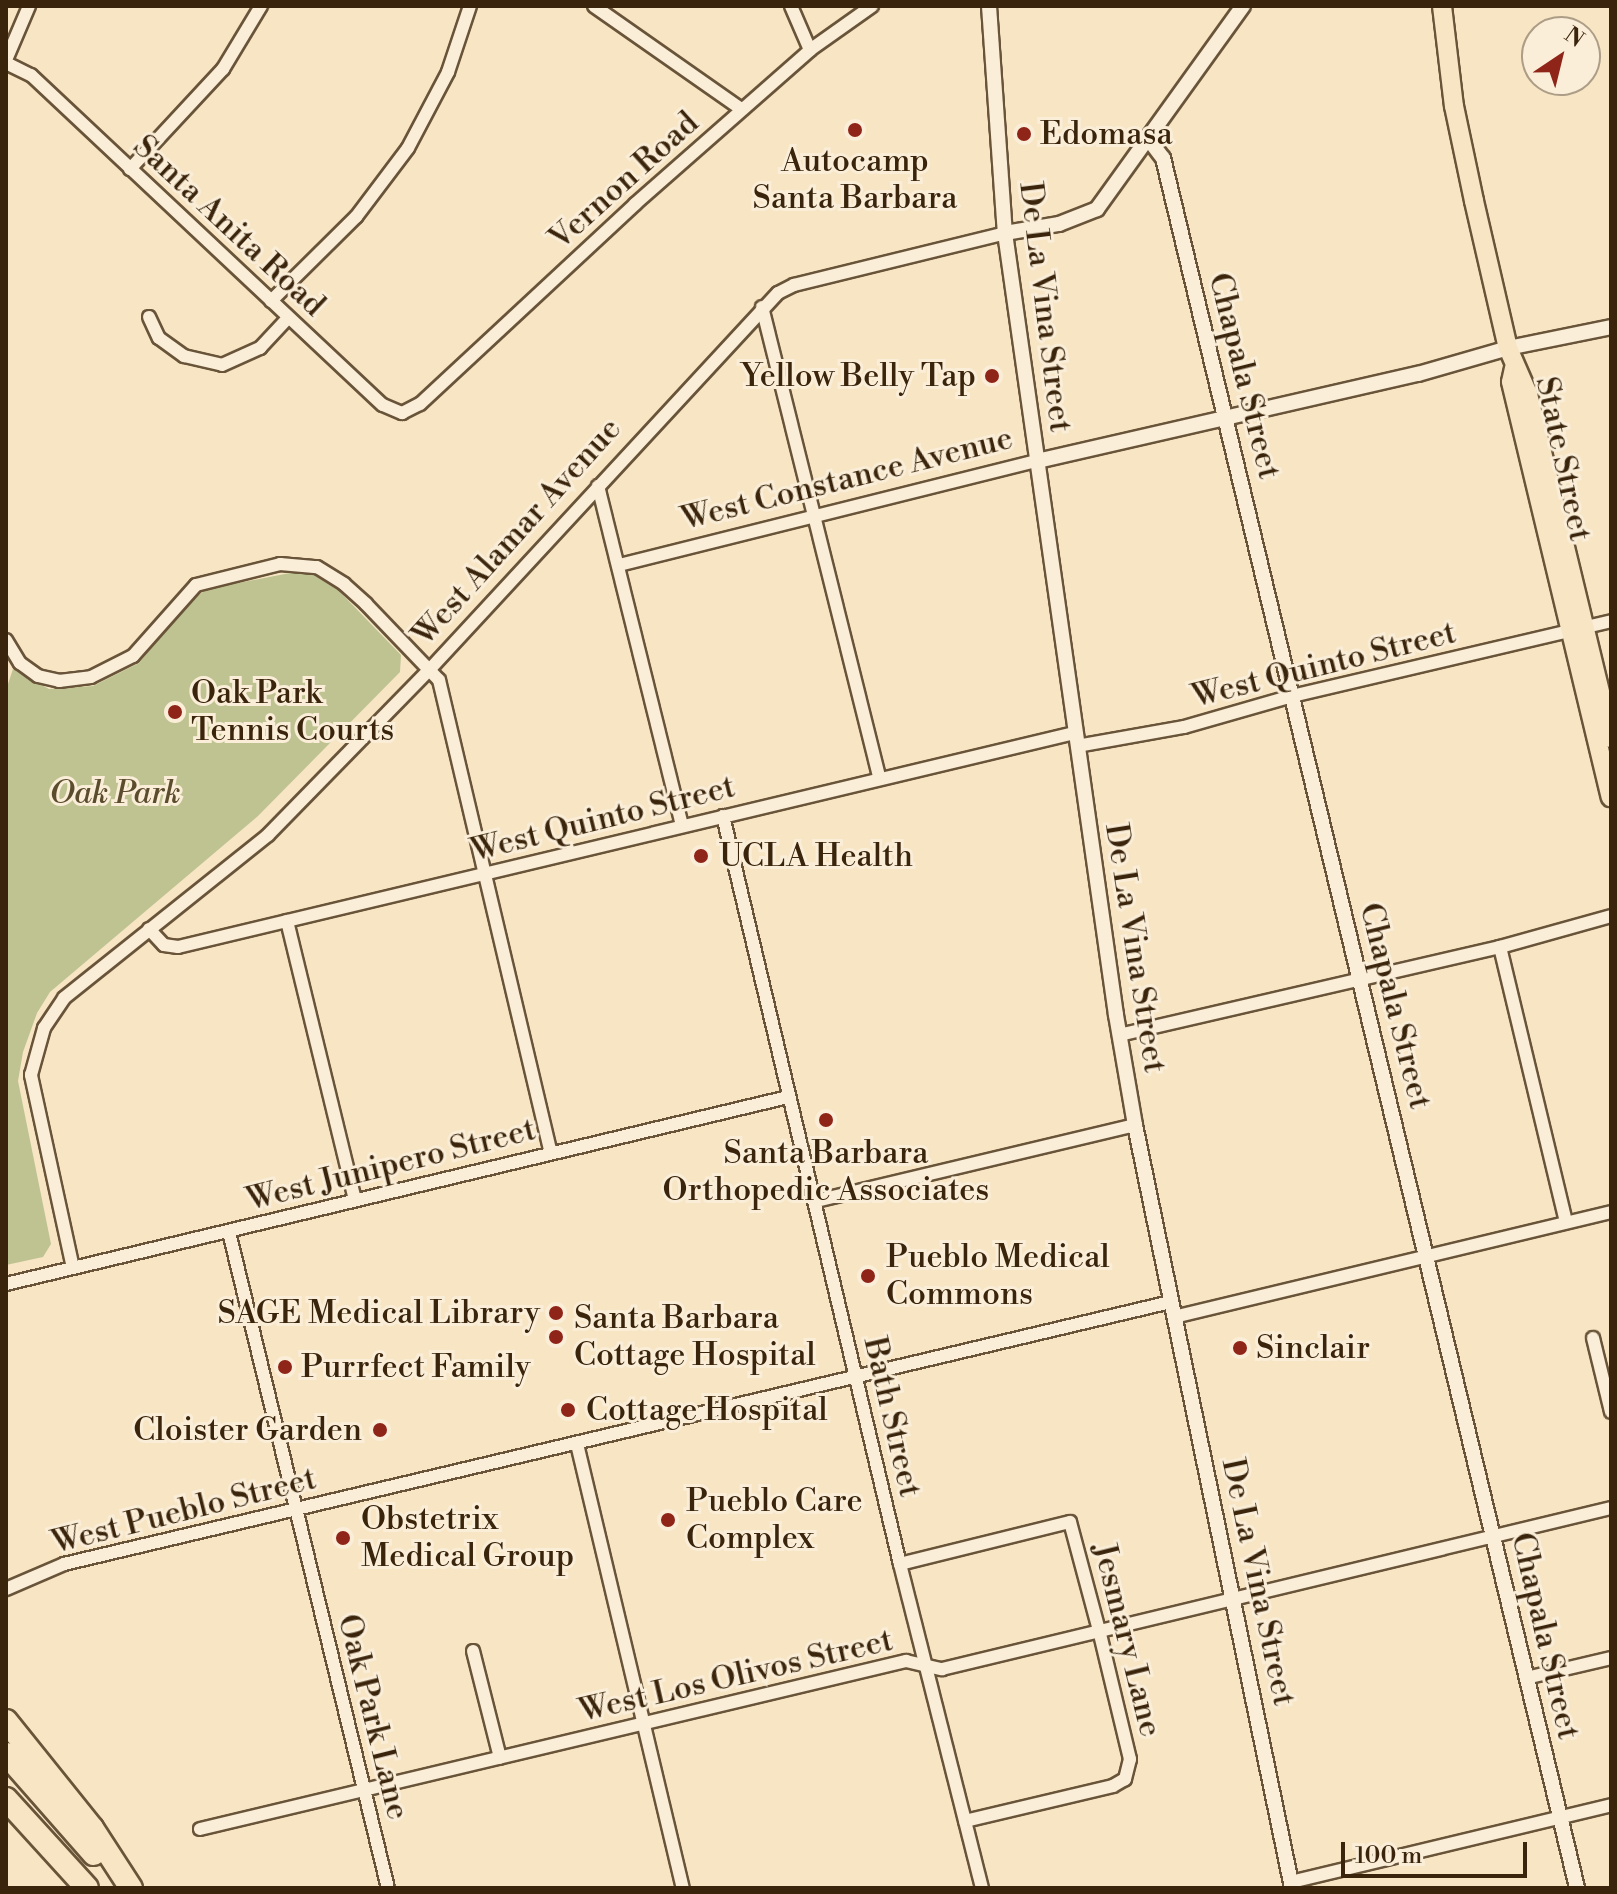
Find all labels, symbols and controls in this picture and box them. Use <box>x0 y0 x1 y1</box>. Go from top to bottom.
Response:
north arrow <box>1521 16 1601 96</box>
text: N <box>1559 22 1589 54</box>
street label: Vernon Road <box>541 104 707 258</box>
place label: Edomasa <box>1040 115 1173 153</box>
marker: Autocamp Santa Barbara <box>846 121 864 139</box>
marker: Edomasa <box>1015 125 1033 143</box>
street label: Santa Anita Road <box>125 127 333 325</box>
place label: Autocamp Santa Barbara <box>753 143 957 218</box>
street label: De La Vina Street <box>1011 180 1079 434</box>
street label: Chapala Street <box>1200 269 1288 483</box>
place label: Yellow Belly Tap <box>741 357 976 395</box>
marker: Yellow Belly Tap <box>983 367 1001 385</box>
street label: State Street <box>1527 373 1599 545</box>
street label: West Alamar Avenue <box>405 410 629 654</box>
street label: West Constance Avenue <box>677 419 1017 539</box>
street label: West Quinto Street <box>1188 614 1460 716</box>
place label: Oak Park Tennis Courts <box>191 675 394 750</box>
marker: Oak Park Tennis Courts <box>166 703 184 721</box>
street label: West Quinto Street <box>467 768 739 870</box>
park label: Oak Park <box>49 774 181 812</box>
street label: De La Vina Street <box>1096 821 1174 1075</box>
place label: UCLA Health <box>719 837 913 875</box>
marker: UCLA Health <box>690 845 712 867</box>
street label: Chapala Street <box>1351 899 1439 1113</box>
marker: Santa Barbara Orthopedic Associates <box>815 1109 837 1131</box>
street label: West Junipero Street <box>243 1111 539 1219</box>
place label: Santa Barbara Orthopedic Associates <box>663 1135 989 1210</box>
place label: Pueblo Medical Commons <box>886 1239 1110 1314</box>
marker: Pueblo Medical Commons <box>857 1265 879 1287</box>
place label: SAGE Medical Library <box>218 1294 540 1332</box>
place label: Santa Barbara Cottage Hospital <box>574 1300 816 1375</box>
marker: SAGE Medical Library <box>547 1304 565 1322</box>
marker: Santa Barbara Cottage Hospital <box>545 1326 567 1348</box>
place label: Sinclair <box>1256 1329 1370 1367</box>
street label: Bath Street <box>855 1333 929 1501</box>
marker: Sinclair <box>1231 1339 1249 1357</box>
place label: Purrfect Family <box>301 1348 531 1386</box>
marker: Purrfect Family <box>276 1358 294 1376</box>
place label: Cottage Hospital <box>586 1391 828 1429</box>
marker: Cottage Hospital <box>557 1399 579 1421</box>
place label: Cloister Garden <box>133 1411 362 1449</box>
marker: Cloister Garden <box>369 1419 391 1441</box>
street label: De La Vina Street <box>1213 1455 1303 1709</box>
street label: West Pueblo Street <box>48 1460 320 1562</box>
place label: Pueblo Care Complex <box>686 1483 863 1558</box>
place label: Obstetrix Medical Group <box>361 1501 574 1576</box>
marker: Pueblo Care Complex <box>657 1509 679 1531</box>
marker: Obstetrix Medical Group <box>332 1527 354 1549</box>
street label: Chapala Street <box>1503 1529 1587 1743</box>
street label: Jesmary Lane <box>1084 1539 1170 1741</box>
street label: Oak Park Lane <box>329 1610 417 1824</box>
street label: West Los Olivos Street <box>575 1621 897 1731</box>
scale bar <box>1345 1826 1531 1876</box>
text: 100 m <box>1355 1841 1422 1871</box>

